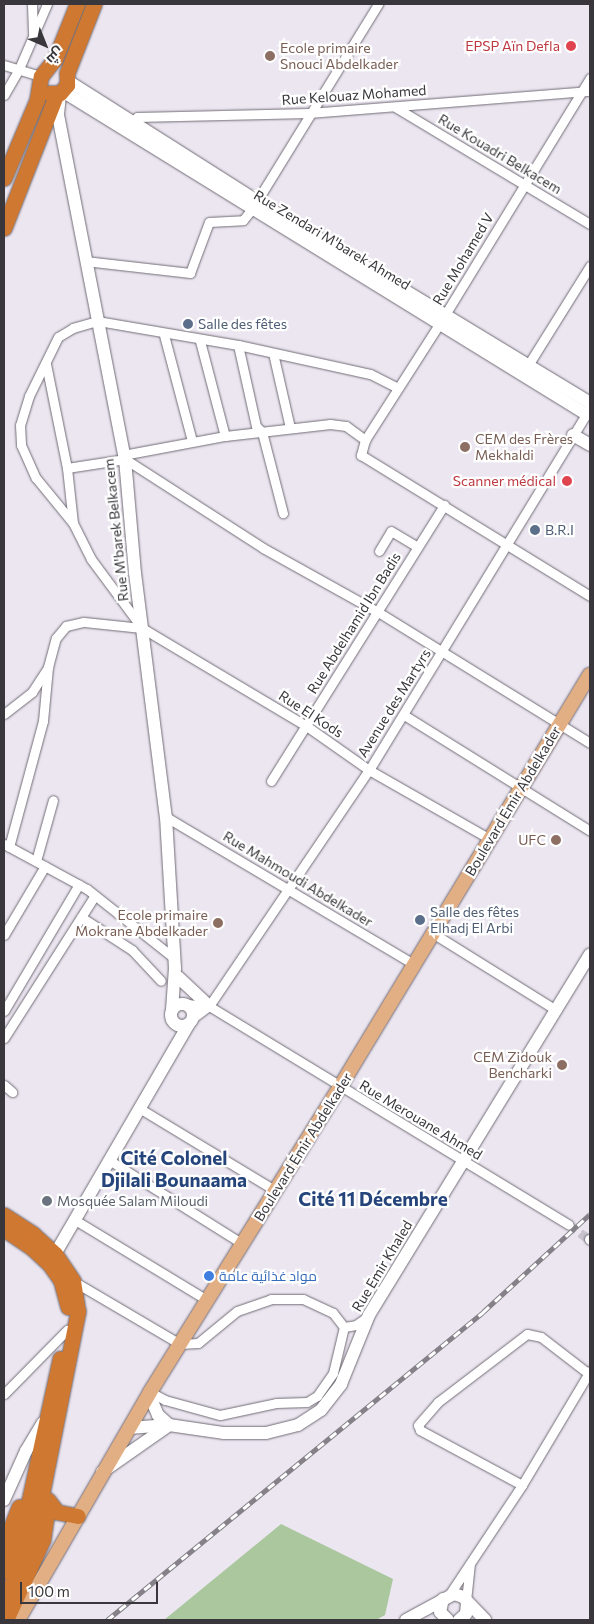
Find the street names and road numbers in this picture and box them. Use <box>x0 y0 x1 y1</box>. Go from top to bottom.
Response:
street label: Rue Kelouaz Mohamed <box>281 82 427 108</box>
street label: Rue Kouadri Belkacem <box>435 111 565 197</box>
street label: Rue Zendari M'barek Ahmed <box>251 187 413 293</box>
street label: Rue Mohamed V <box>429 210 497 308</box>
street label: Rue M'barek Belkacem <box>100 458 132 602</box>
street label: Rue Abdelhamid Ibn Badis <box>304 549 404 697</box>
street label: Avenue des Martyrs <box>354 646 434 760</box>
street label: Rue El Kods <box>276 687 346 741</box>
street label: Boulevard Emir Abdelkader <box>462 723 564 879</box>
street label: Rue Mahmoudi Abdelkader <box>220 828 376 930</box>
street label: Boulevard Emir Abdelkader <box>250 1070 356 1224</box>
street label: Rue Merouane Ahmed <box>357 1077 485 1163</box>
street label: Rue Emir Khaled <box>348 1217 416 1315</box>

